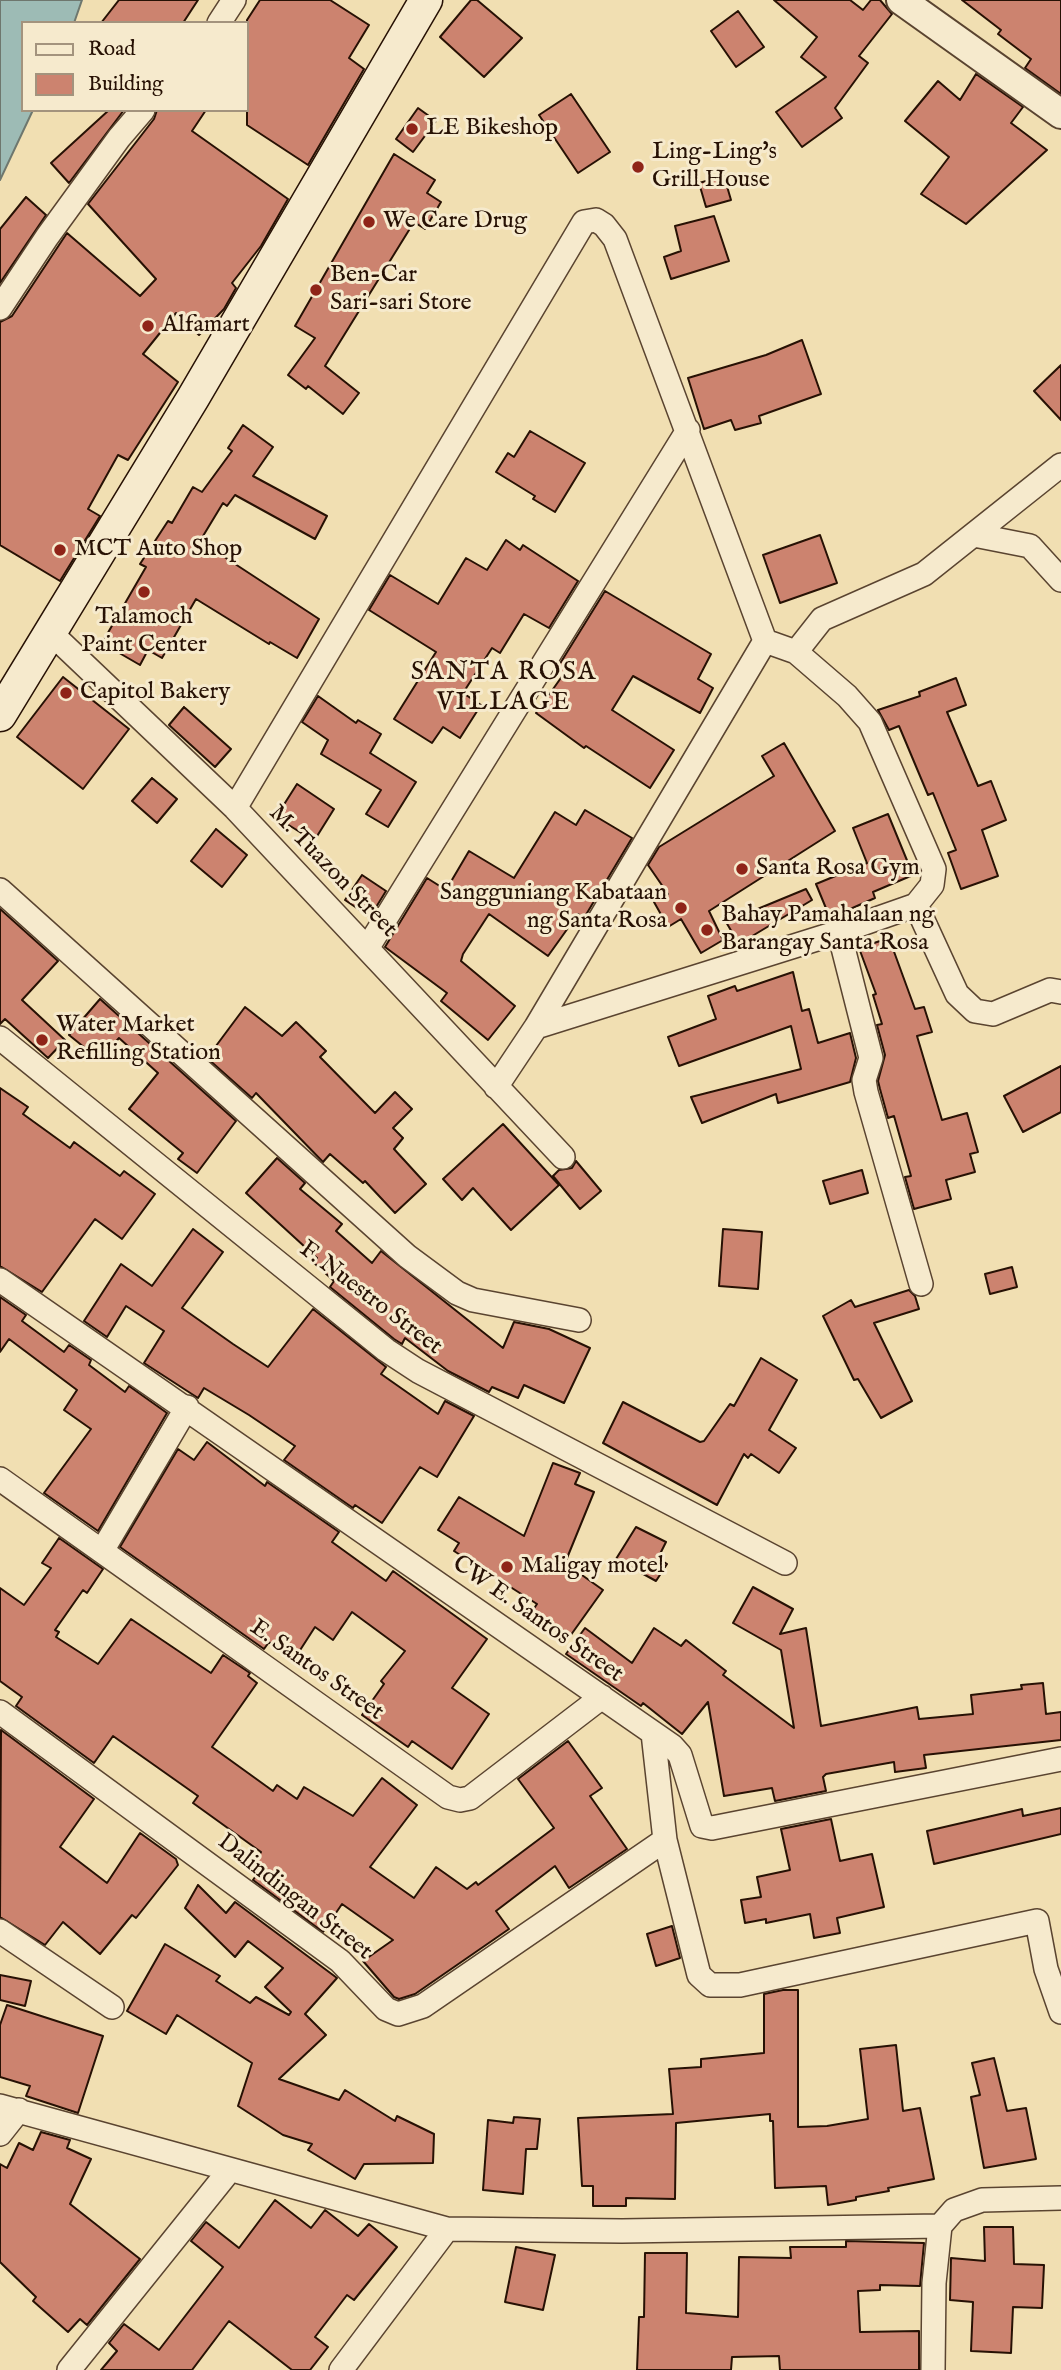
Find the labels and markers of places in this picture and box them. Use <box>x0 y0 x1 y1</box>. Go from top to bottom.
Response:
place label: LE Bikeshop <box>426 115 558 143</box>
marker: LE Bikeshop <box>404 121 420 137</box>
place label: Ling-Ling's Grill House <box>652 139 777 195</box>
marker: Ling-Ling's Grill House <box>630 159 646 175</box>
place label: We Care Drug <box>383 208 527 236</box>
marker: We Care Drug <box>361 214 377 230</box>
place label: Ben-Car Sari-sari Store <box>330 262 472 318</box>
marker: Ben-Car Sari-sari Store <box>308 282 324 298</box>
place label: Alfamart <box>162 312 250 340</box>
marker: Alfamart <box>140 318 156 334</box>
place label: MCT Auto Shop <box>74 536 242 564</box>
marker: MCT Auto Shop <box>52 542 68 558</box>
marker: Talamoch Paint Center <box>136 584 152 600</box>
place label: Talamoch Paint Center <box>81 604 207 660</box>
place label: Capitol Bakery <box>80 679 230 707</box>
marker: Capitol Bakery <box>58 685 74 701</box>
place label: Santa Rosa Gym <box>756 855 920 883</box>
marker: Santa Rosa Gym <box>734 861 750 877</box>
place label: Sangguniang Kabataan ng Santa Rosa <box>440 880 667 936</box>
marker: Sangguniang Kabataan ng Santa Rosa <box>673 900 689 916</box>
place label: Bahay Pamahalaan ng Barangay Santa Rosa <box>721 902 935 958</box>
marker: Bahay Pamahalaan ng Barangay Santa Rosa <box>699 922 715 938</box>
place label: Water Market Refilling Station <box>56 1012 221 1068</box>
marker: Water Market Refilling Station <box>34 1032 50 1048</box>
place label: Maligay motel <box>521 1553 664 1581</box>
marker: Maligay motel <box>499 1559 515 1575</box>

